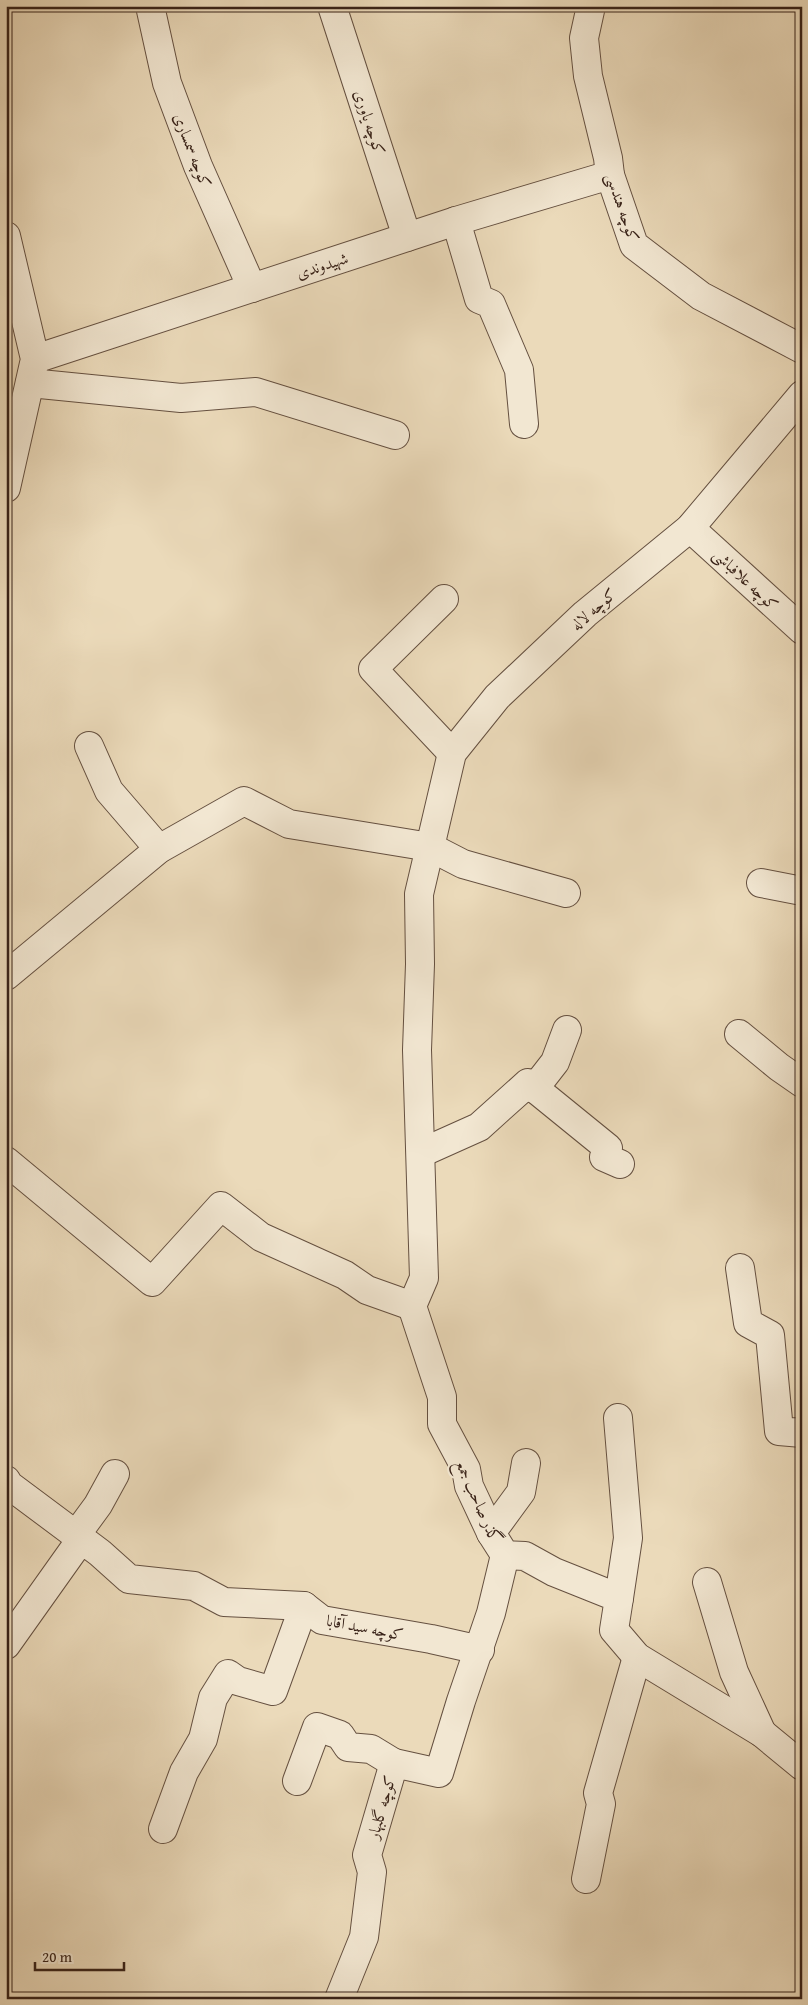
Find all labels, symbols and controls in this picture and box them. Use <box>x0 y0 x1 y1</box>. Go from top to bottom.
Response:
street label: کوچه یاوری <box>348 86 392 158</box>
street label: کوچه سمساری <box>168 109 218 191</box>
street label: کوچه هندسی <box>600 169 646 245</box>
street label: شهیدوندی <box>293 245 351 285</box>
street label: کوچه علافباشی <box>708 542 784 616</box>
street label: کوچه لاله <box>565 582 621 636</box>
street label: گذر صاحب جمع <box>446 1455 508 1548</box>
street label: کوچه سید آقابا <box>324 1608 406 1646</box>
street label: کوچه گلبهار <box>360 1772 402 1844</box>
scale bar <box>35 1940 124 1972</box>
text: 20 m <box>42 1946 73 1967</box>

